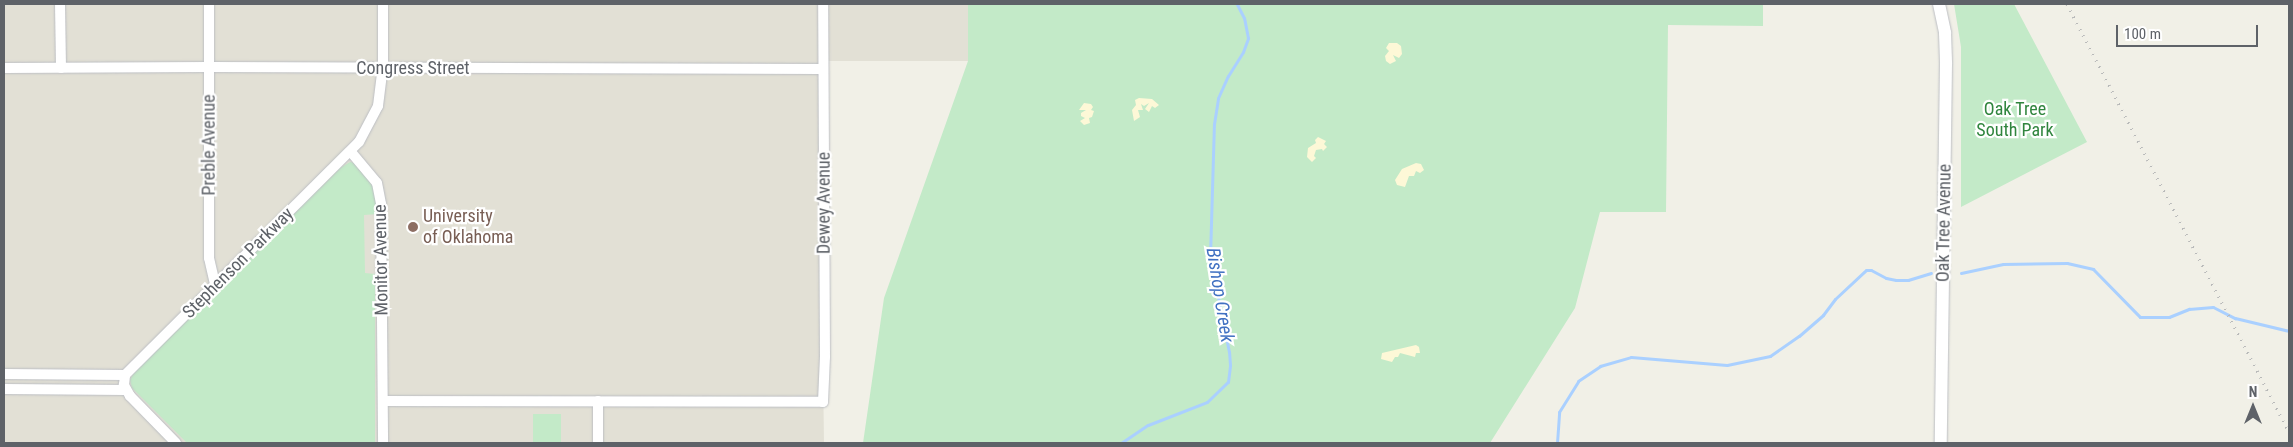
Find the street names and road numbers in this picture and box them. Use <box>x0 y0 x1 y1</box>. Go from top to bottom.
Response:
street label: Congress Street <box>356 57 470 79</box>
street label: Preble Avenue <box>198 94 220 196</box>
street label: Dewey Avenue <box>813 152 835 254</box>
street label: Oak Tree Avenue <box>1932 164 1956 282</box>
street label: Stephenson Parkway <box>178 203 298 323</box>
street label: Monitor Avenue <box>369 204 393 316</box>

